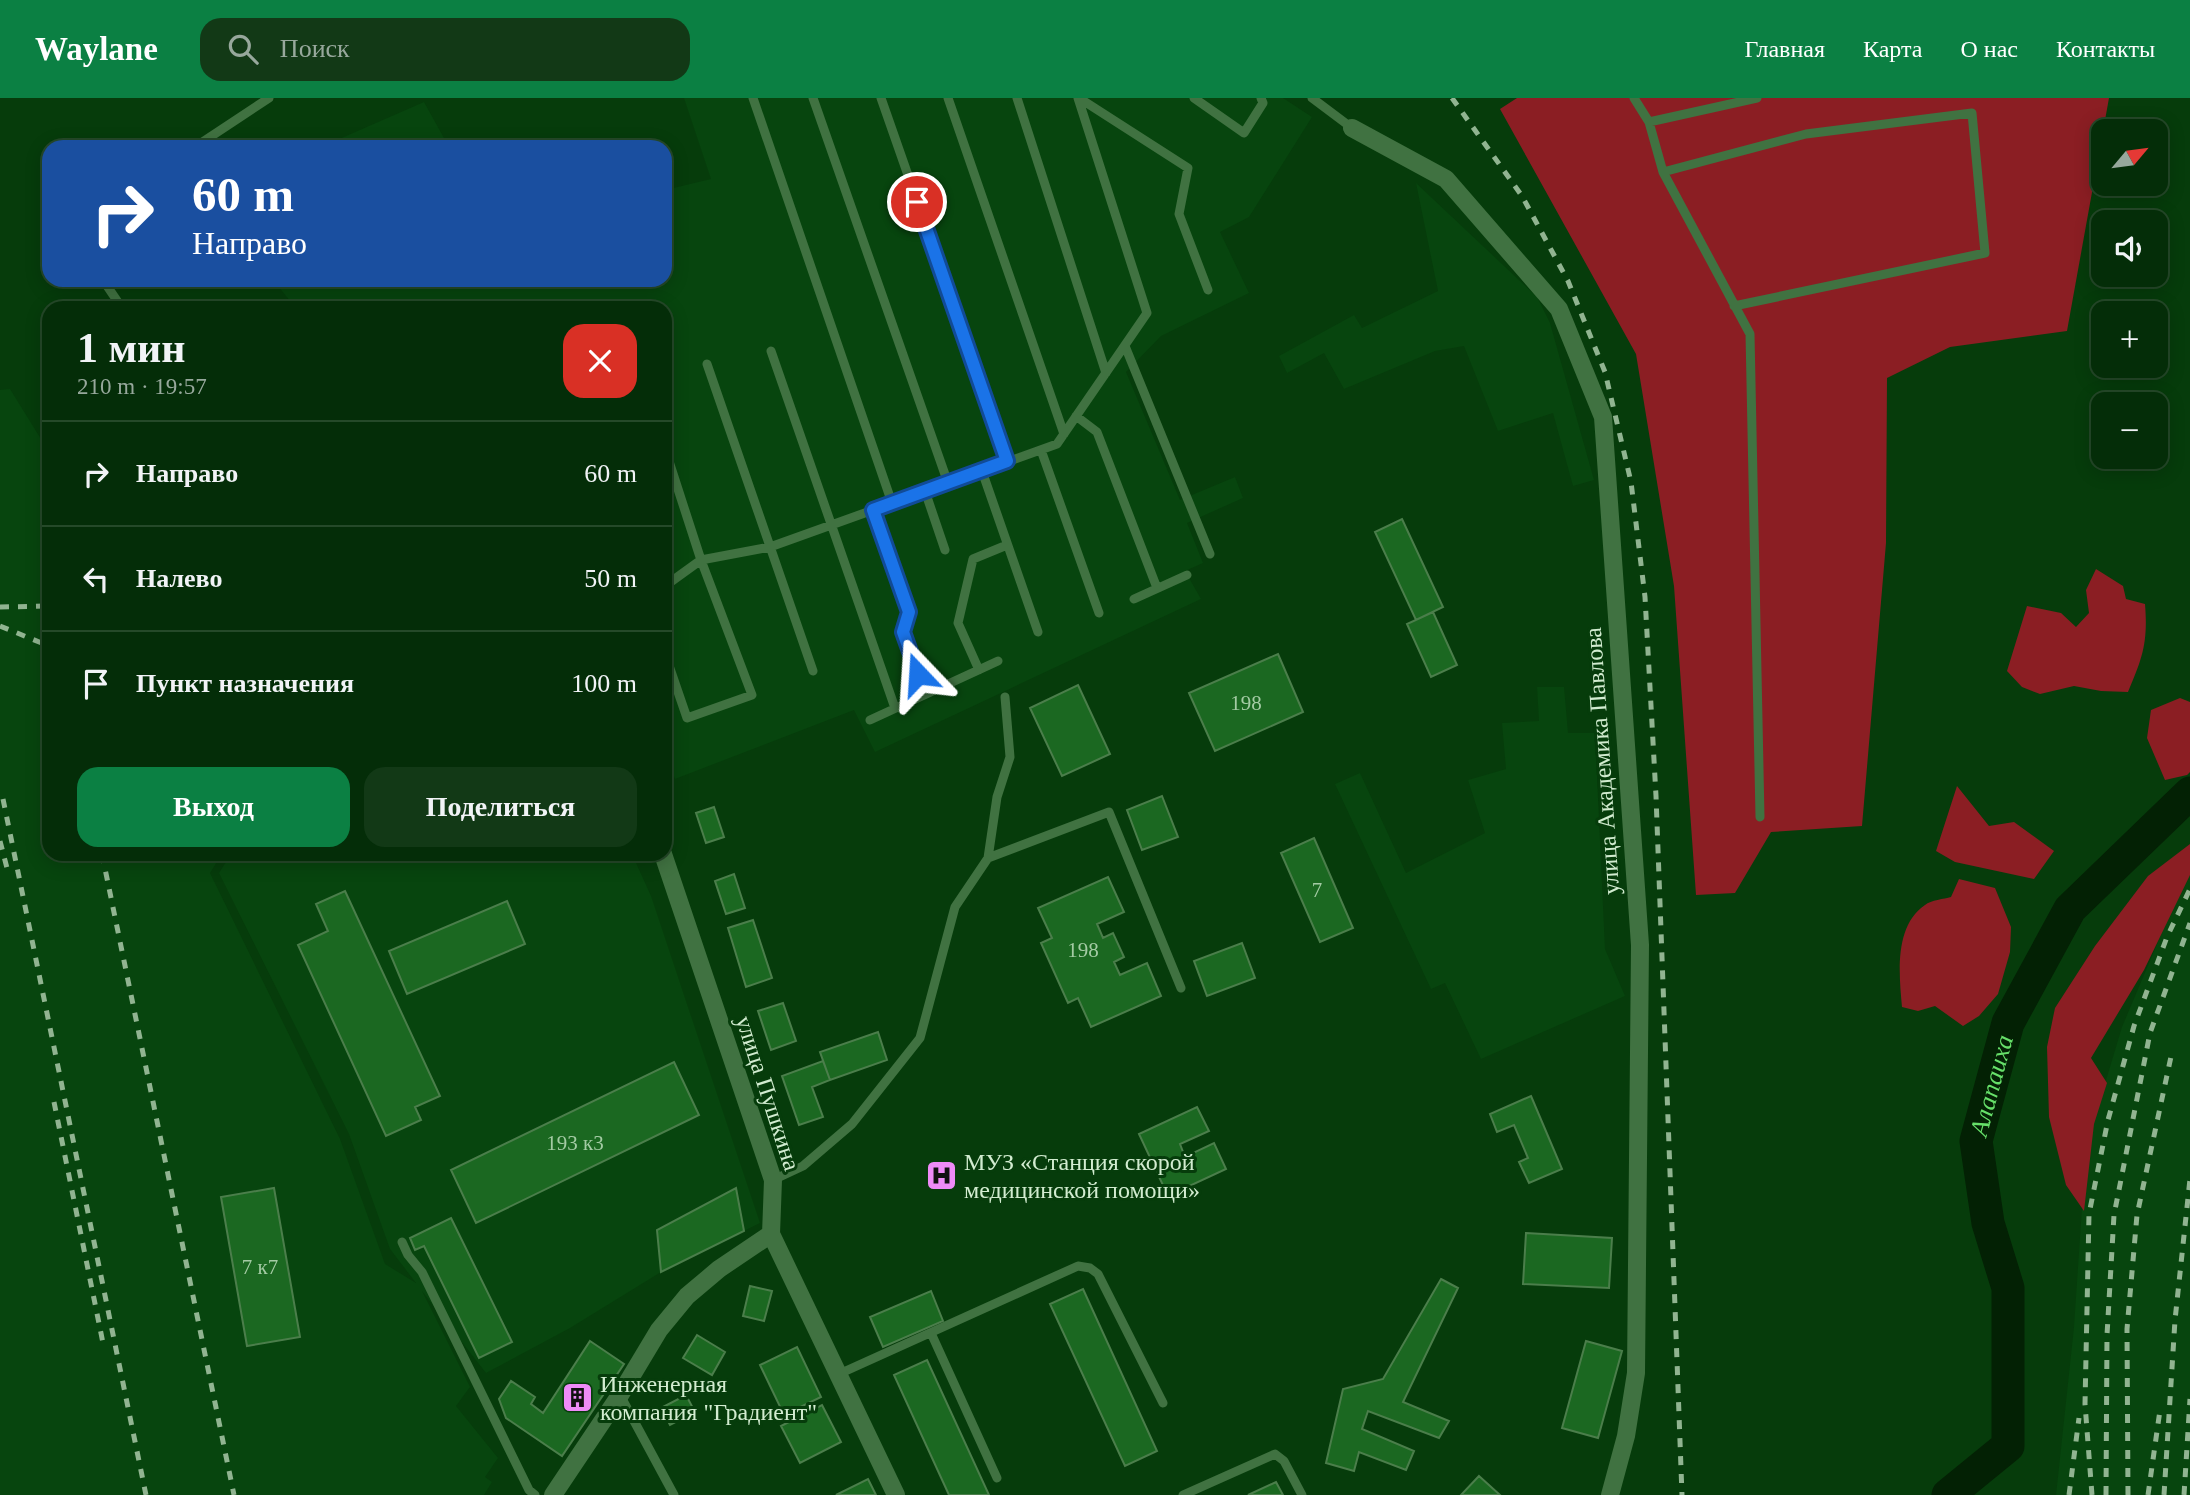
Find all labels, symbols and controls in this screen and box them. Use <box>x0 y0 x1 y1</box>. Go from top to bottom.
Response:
search box <box>200 18 690 81</box>
icon: search <box>224 30 262 68</box>
text: Waylane <box>35 31 158 67</box>
text: Поиск <box>280 34 350 63</box>
text: Главная <box>1744 36 1825 62</box>
text: Карта <box>1863 36 1922 62</box>
text: О нас <box>1960 36 2018 62</box>
text: Контакты <box>2056 36 2155 62</box>
north arrow <box>2091 119 2168 196</box>
map controls <box>2091 119 2168 469</box>
text: 60 m <box>192 167 294 222</box>
icon: right <box>77 168 168 259</box>
pin <box>887 172 947 232</box>
icon: arrive <box>898 183 936 221</box>
button: sound <box>2091 210 2168 287</box>
text: Направо <box>192 225 307 261</box>
button: + <box>2091 301 2168 378</box>
button: close <box>563 324 637 398</box>
text: 1 мин <box>77 325 186 371</box>
text: 210 m · 19:57 <box>77 374 207 399</box>
button: − <box>2091 392 2168 469</box>
icon: right <box>77 455 115 493</box>
text: Направо <box>136 459 238 488</box>
text: 60 m <box>584 459 637 488</box>
icon: left <box>77 560 115 598</box>
text: Налево <box>136 564 222 593</box>
text: 50 m <box>584 564 637 593</box>
street label: улица Академика Павлова <box>1580 626 1624 896</box>
position arrow <box>881 637 955 711</box>
icon: arrive <box>77 665 115 703</box>
text: Пункт назначения <box>136 669 354 698</box>
text: 100 m <box>571 669 637 698</box>
house number: 198 <box>1230 691 1262 715</box>
button: Выход <box>77 767 350 847</box>
button: Поделиться <box>364 767 637 847</box>
house number: 7 <box>1312 878 1322 902</box>
house number: 198 <box>1067 938 1099 962</box>
street label: улица Пушкина <box>731 1012 805 1174</box>
water label: Алапаиха <box>1963 1032 2019 1141</box>
house number: 193 к3 <box>546 1131 604 1155</box>
place label: МУЗ «Станция скорой медицинской помощи» <box>964 1149 1200 1203</box>
hospital icon: МУЗ «Станция скорой медицинской помощи» <box>924 1159 958 1193</box>
house number: 7 к7 <box>242 1255 278 1279</box>
place label: Инженерная компания "Градиент" <box>600 1371 817 1425</box>
building icon: Инженерная компания "Градиент" <box>560 1381 594 1415</box>

